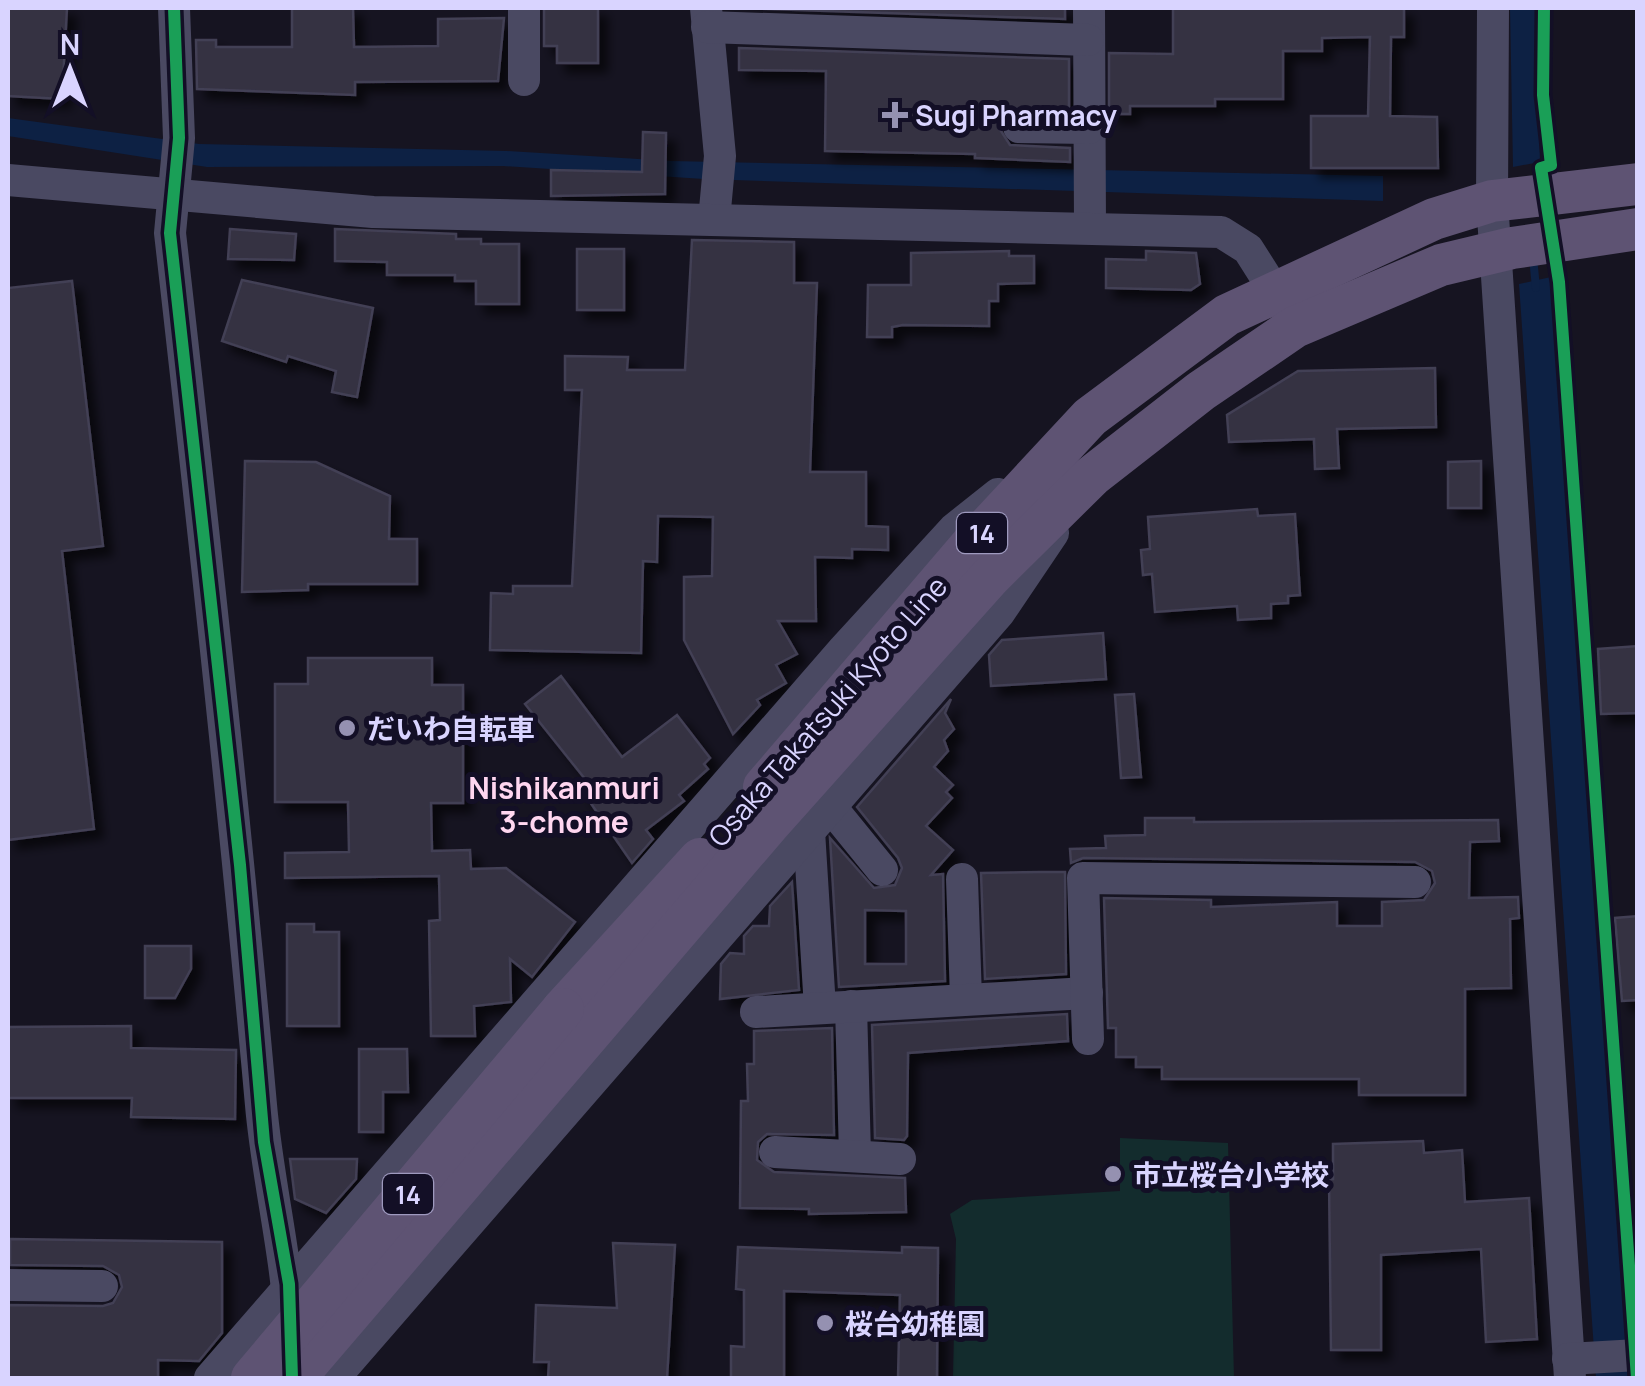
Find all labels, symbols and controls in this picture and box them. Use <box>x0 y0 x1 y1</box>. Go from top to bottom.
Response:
north arrow <box>20 20 120 120</box>
text: N <box>60 25 80 63</box>
place label: Sugi Pharmacy <box>915 96 1117 134</box>
marker: Sugi Pharmacy <box>884 104 906 126</box>
road number: 14 <box>957 513 1007 553</box>
street label: Osaka Takatsuki Kyoto Line <box>699 568 955 854</box>
place label: だいわ自転車 <box>367 709 535 747</box>
marker: だいわ自転車 <box>336 717 358 739</box>
district label: Nishikanmuri 3-chome <box>468 767 660 842</box>
place label: 市立桜台小学校 <box>1133 1155 1329 1193</box>
marker: 市立桜台小学校 <box>1102 1163 1124 1185</box>
road number: 14 <box>383 1174 433 1214</box>
place label: 桜台幼稚園 <box>845 1304 985 1342</box>
marker: 桜台幼稚園 <box>814 1312 836 1334</box>

